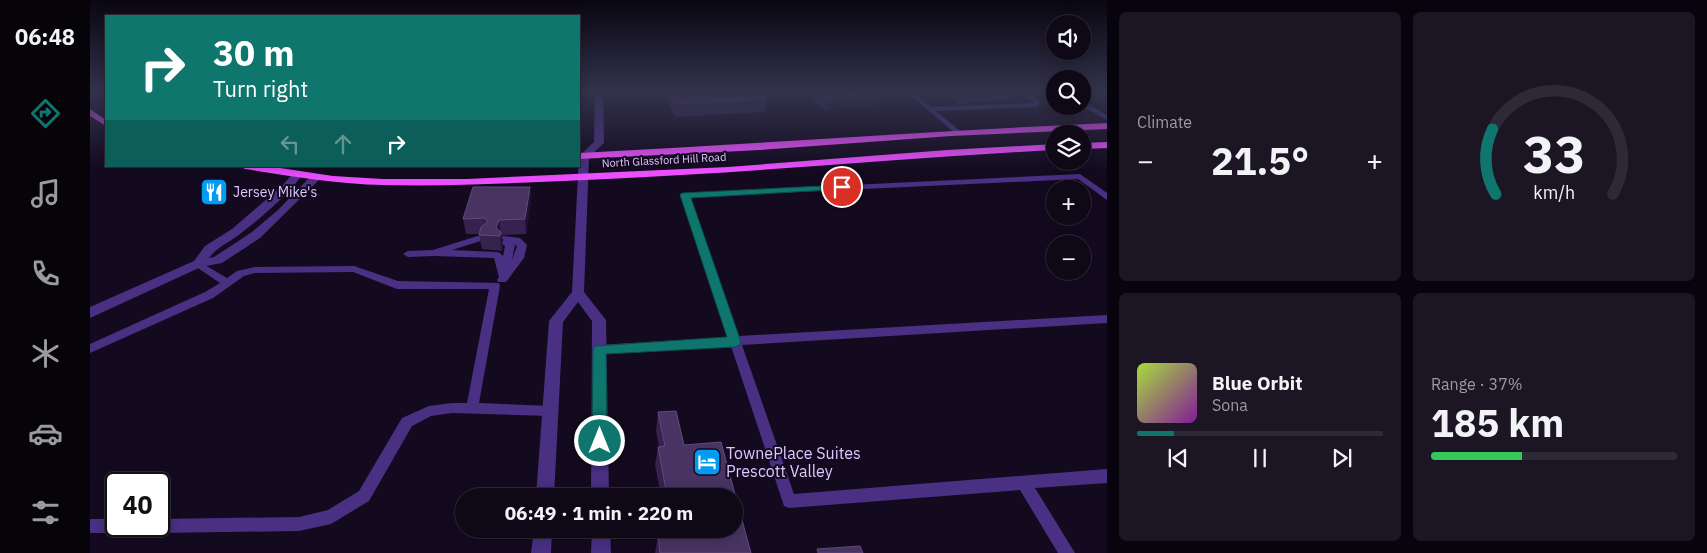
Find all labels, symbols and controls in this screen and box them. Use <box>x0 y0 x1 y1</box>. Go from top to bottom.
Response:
map controls <box>1046 15 1091 280</box>
button: sound <box>1046 15 1091 60</box>
text: 06:48 <box>15 22 75 51</box>
text: 30 m <box>213 30 295 76</box>
icon: right <box>130 35 195 100</box>
button: search <box>1046 70 1091 115</box>
text: Turn right <box>213 74 308 103</box>
icon: directions <box>28 96 63 131</box>
text: Climate <box>1137 112 1192 132</box>
text: 33 <box>1523 120 1585 187</box>
button: layers <box>1046 125 1091 170</box>
icon: left <box>276 130 304 158</box>
icon: ahead <box>329 130 357 158</box>
icon: right <box>382 130 410 158</box>
text: 21.5° <box>1211 136 1309 185</box>
text: − <box>1137 142 1154 179</box>
text: + <box>1366 142 1383 179</box>
street label: North Glassford Hill Road <box>601 150 727 170</box>
pin <box>821 166 863 208</box>
icon: arrive <box>828 173 856 201</box>
icon: music <box>28 176 63 211</box>
restaurant icon: Jersey Mike's <box>199 177 229 207</box>
button: + <box>1046 180 1091 225</box>
text: km/h <box>1533 181 1575 204</box>
place label: Jersey Mike's <box>233 183 317 201</box>
button: − <box>1046 235 1091 280</box>
icon: phone <box>28 256 63 291</box>
icon: climate <box>28 336 63 371</box>
text: Blue Orbit <box>1212 371 1302 395</box>
text: Range · 37% <box>1431 374 1523 394</box>
text: Sona <box>1212 395 1248 415</box>
text: 185 km <box>1431 398 1564 447</box>
position arrow <box>573 414 625 466</box>
icon: car <box>28 416 63 451</box>
place label: TownePlace Suites Prescott Valley <box>726 443 861 481</box>
icon: previous <box>1164 444 1192 472</box>
icon: pause <box>1246 444 1274 472</box>
icon: next <box>1328 444 1356 472</box>
hotel icon: TownePlace Suites Prescott Valley <box>692 447 722 477</box>
speed limit sign: 40 <box>105 472 170 537</box>
icon: filters <box>28 495 63 530</box>
text: 06:49 · 1 min · 220 m <box>505 501 693 525</box>

